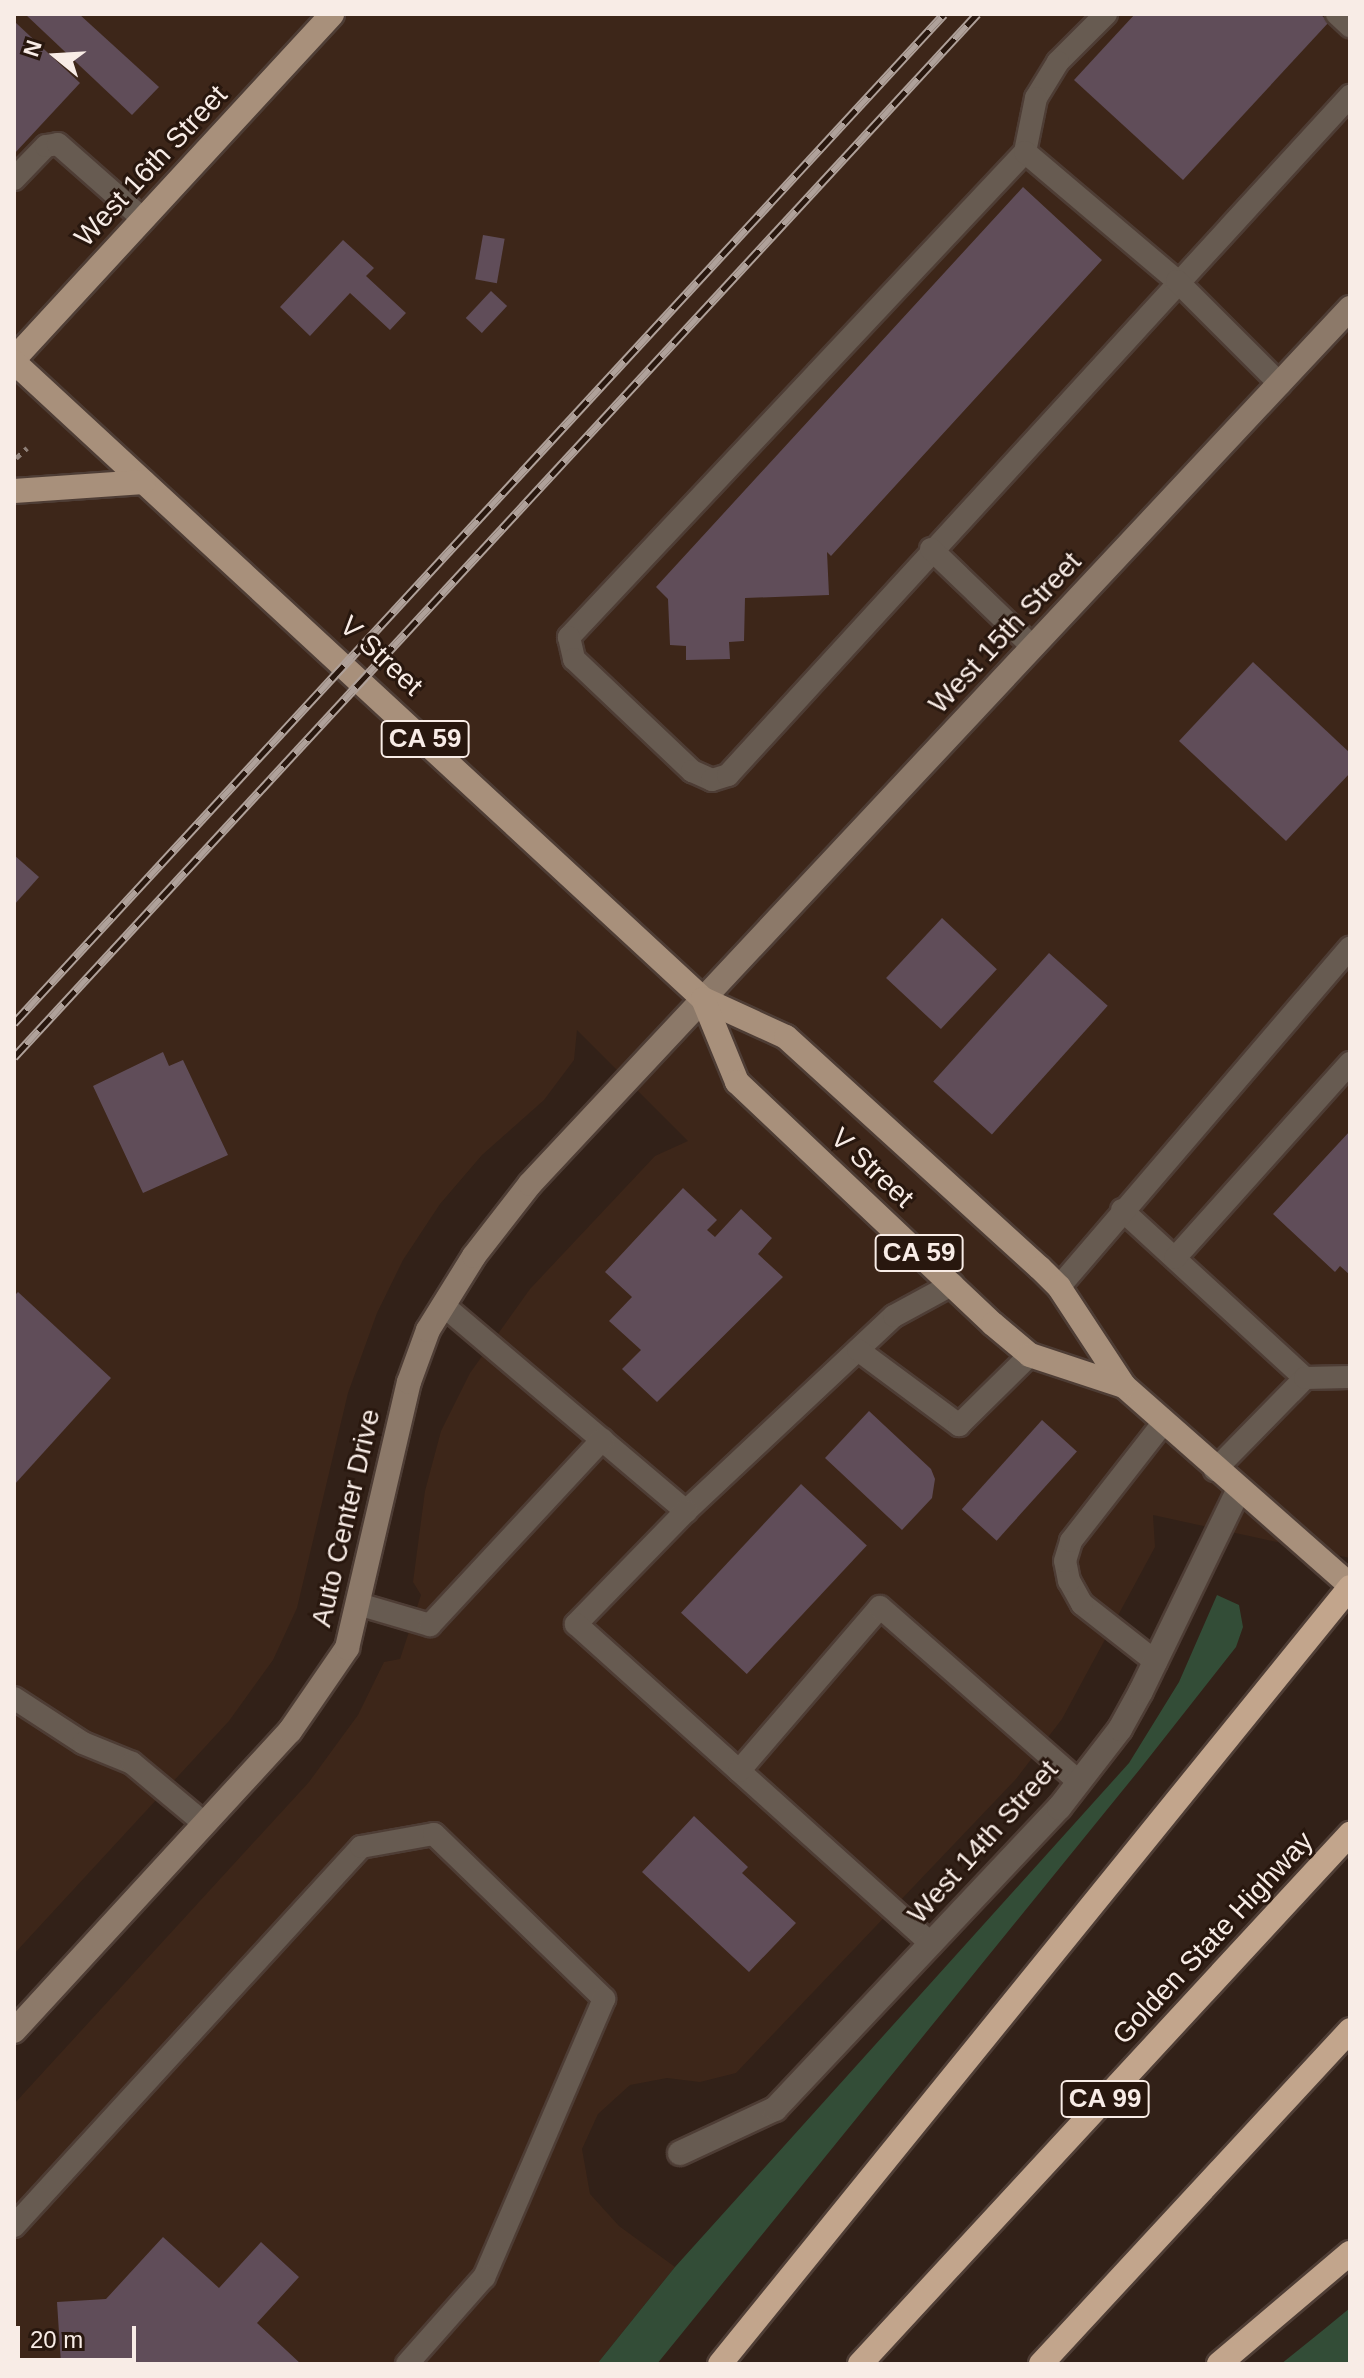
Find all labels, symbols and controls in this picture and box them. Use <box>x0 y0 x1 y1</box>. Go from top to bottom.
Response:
north arrow <box>16 16 96 96</box>
text: N <box>18 37 47 60</box>
street label: West 16th Street <box>68 78 234 254</box>
street label: West 15th Street <box>922 545 1088 721</box>
street label: V Street <box>333 609 429 703</box>
road number: CA 59 <box>379 717 471 761</box>
street label: V Street <box>824 1121 920 1215</box>
road number: CA 59 <box>873 1231 965 1275</box>
street label: Auto Center Drive <box>305 1406 387 1630</box>
street label: West 14th Street <box>901 1753 1065 1931</box>
street label: Golden State Highway <box>1106 1825 1320 2051</box>
road number: CA 99 <box>1059 2077 1151 2121</box>
scale bar <box>20 2310 140 2360</box>
text: 20 m <box>30 2326 83 2353</box>

